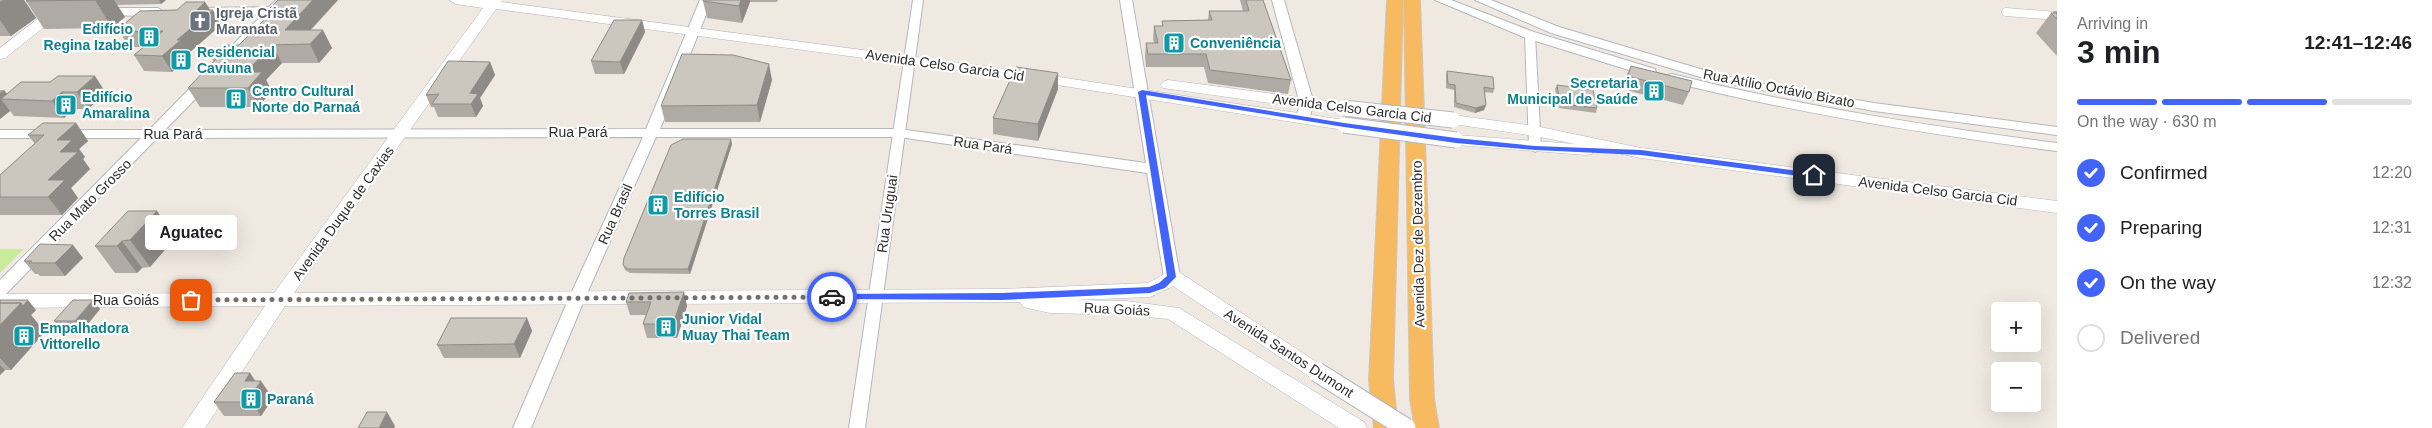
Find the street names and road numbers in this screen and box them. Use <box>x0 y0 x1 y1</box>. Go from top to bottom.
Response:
street label: Avenida Celso Garcia Cid <box>865 46 1025 84</box>
street label: Rua Atílio Octávio Bizato <box>1702 65 1856 111</box>
street label: Avenida Celso Garcia Cid <box>1272 90 1432 126</box>
street label: Rua Pará <box>548 124 608 140</box>
street label: Rua Pará <box>143 126 203 142</box>
street label: Rua Pará <box>953 133 1014 157</box>
street label: Avenida Duque de Caxias <box>289 143 397 283</box>
street label: Rua Mato Grosso <box>46 155 135 244</box>
street label: Avenida Dez de Dezembro <box>1409 160 1427 328</box>
street label: Avenida Celso Garcia Cid <box>1858 173 2018 209</box>
street label: Rua Uruguai <box>874 174 900 254</box>
street label: Rua Brasil <box>595 181 635 247</box>
street label: Rua Goiás <box>93 292 159 308</box>
street label: Rua Goiás <box>1084 299 1150 319</box>
street label: Avenida Santos Dumont <box>1221 305 1357 401</box>

